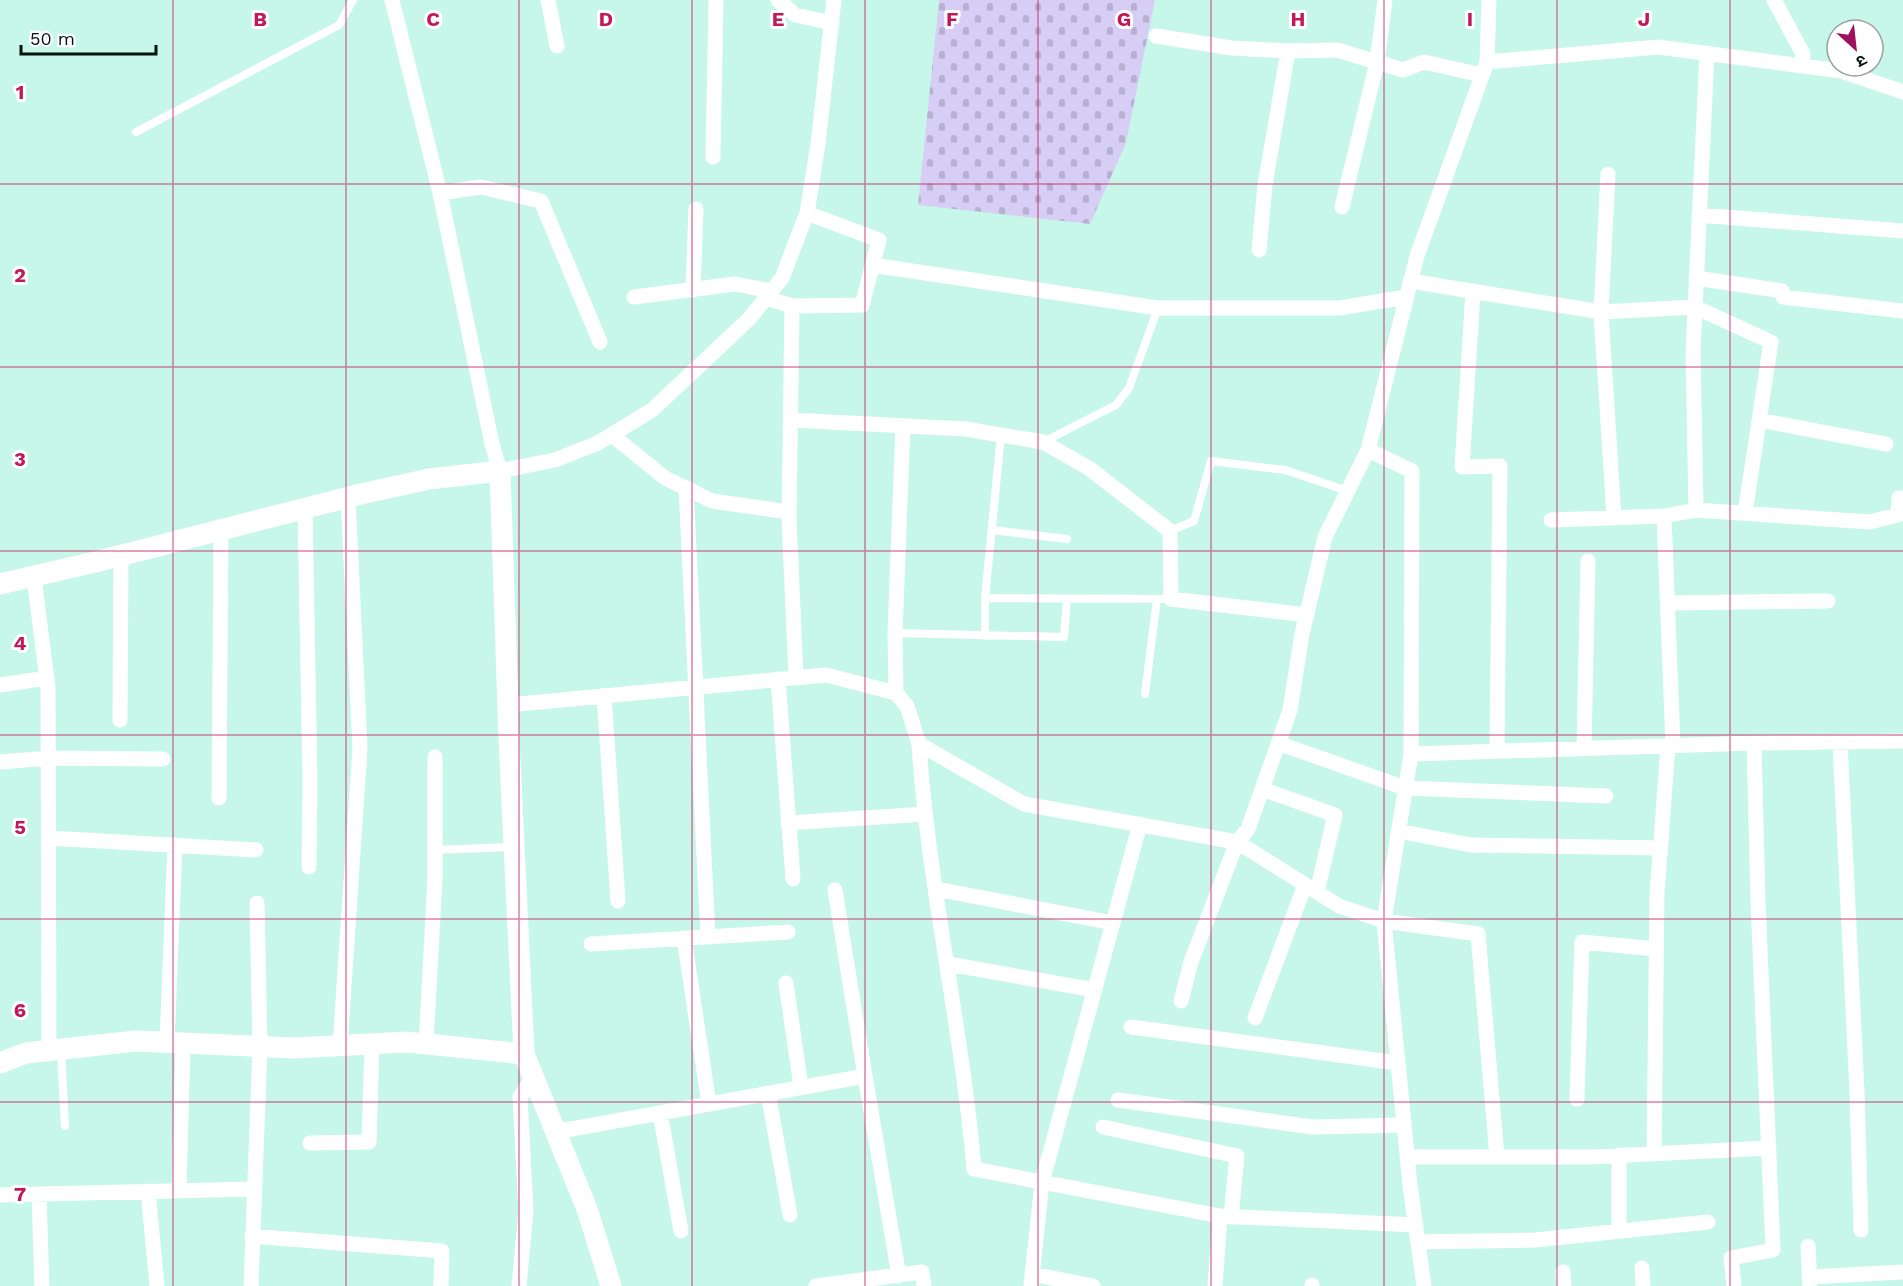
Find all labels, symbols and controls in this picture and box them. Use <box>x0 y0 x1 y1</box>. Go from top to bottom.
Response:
text: B <box>253 7 267 31</box>
text: C <box>426 7 440 31</box>
text: D <box>599 7 613 31</box>
text: E <box>772 7 784 31</box>
text: F <box>946 7 958 31</box>
text: G <box>1117 7 1131 31</box>
text: H <box>1291 7 1305 31</box>
text: I <box>1467 7 1473 31</box>
text: J <box>1638 7 1650 31</box>
scale bar <box>21 18 156 56</box>
north arrow <box>1825 18 1885 78</box>
text: 50 m <box>30 28 75 49</box>
text: उ <box>1853 50 1870 72</box>
text: 1 <box>16 80 24 104</box>
text: 2 <box>14 263 26 287</box>
text: 3 <box>14 447 26 471</box>
text: 4 <box>14 631 27 655</box>
text: 5 <box>14 815 26 839</box>
text: 6 <box>14 998 26 1022</box>
text: 7 <box>14 1182 26 1206</box>

